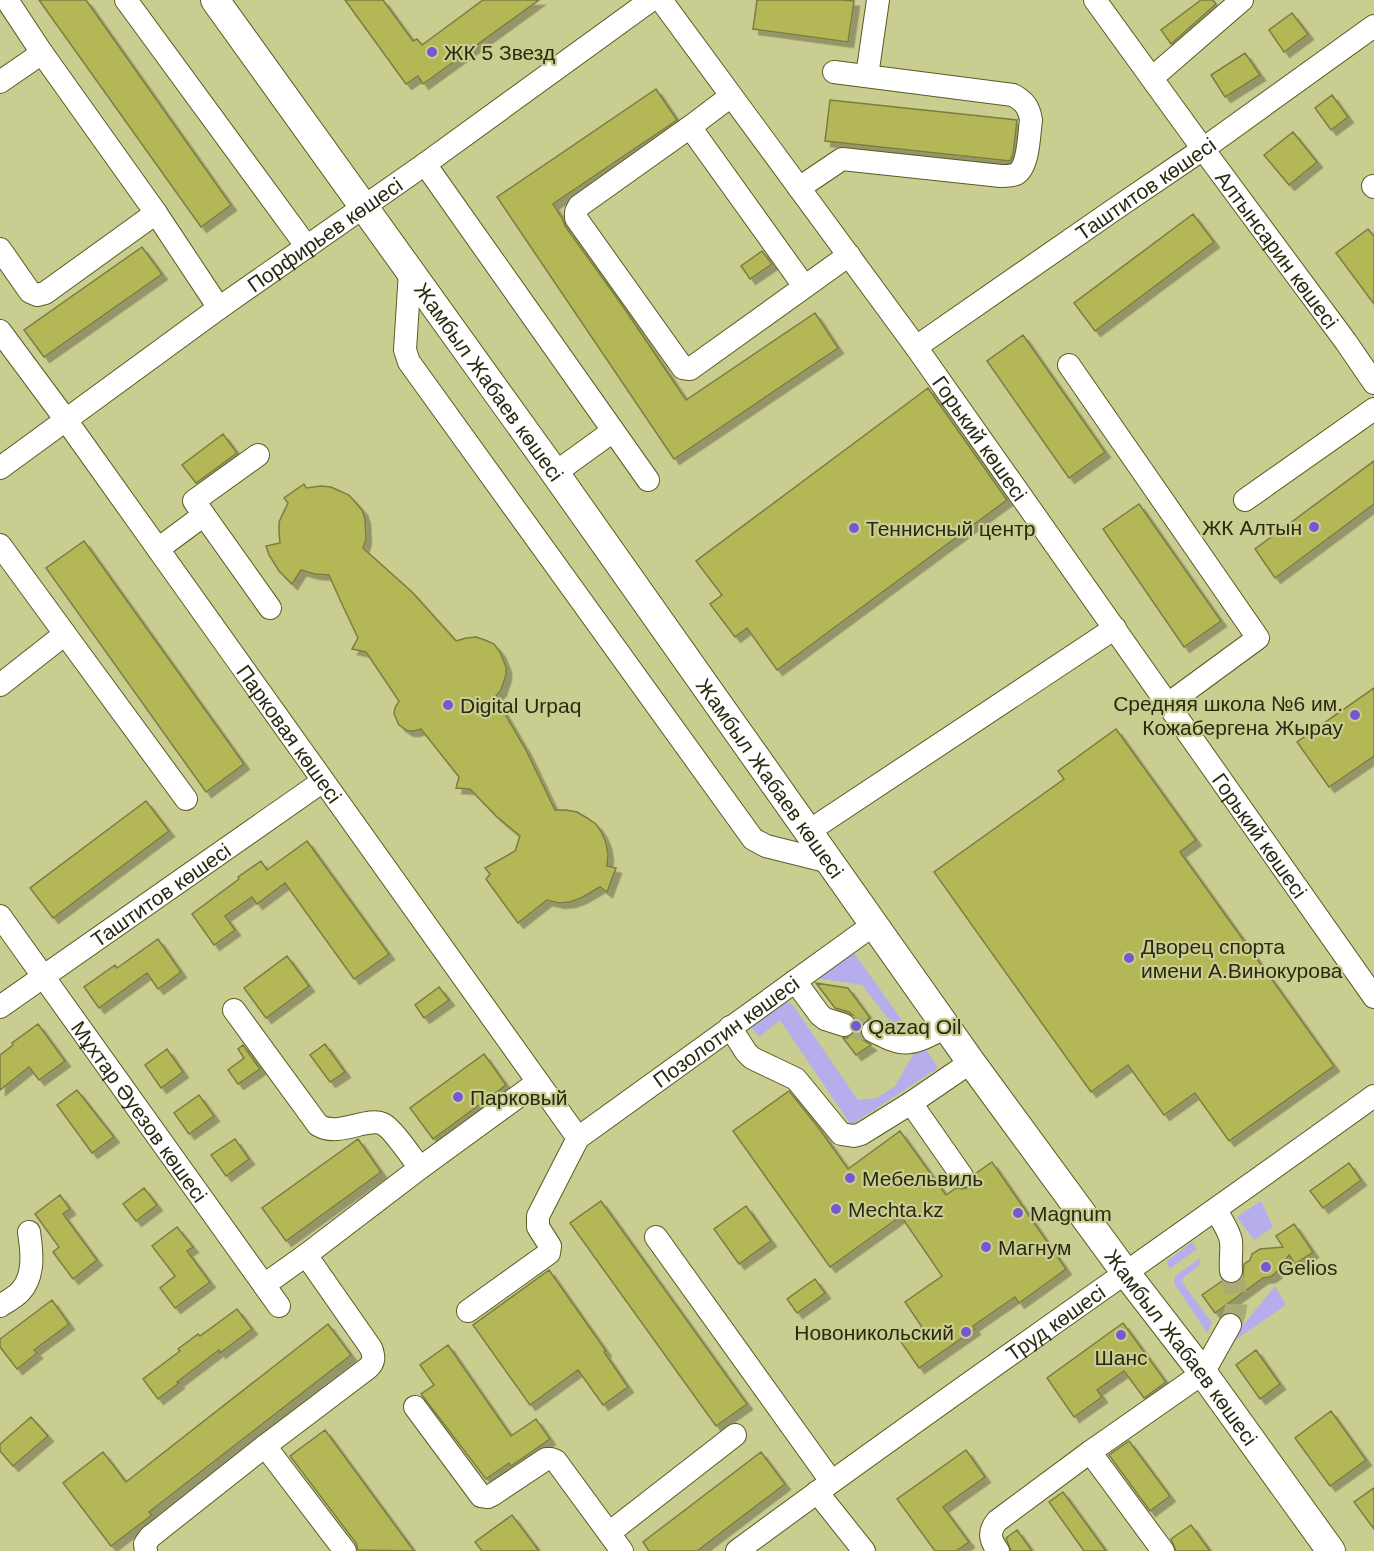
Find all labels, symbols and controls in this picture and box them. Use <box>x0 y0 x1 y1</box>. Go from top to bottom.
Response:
place label: ЖК 5 Звезд <box>444 41 555 64</box>
marker: ЖК 5 Звезд <box>425 45 439 59</box>
street label: Таштитов көшесі <box>1071 132 1220 244</box>
street label: Алтынсарин көшесі <box>1212 166 1343 333</box>
street label: Порфирьев көшесі <box>243 172 406 296</box>
street label: Жамбыл Жабаев көшесі <box>410 278 568 485</box>
street label: Горький көшесі <box>928 371 1032 505</box>
place label: ЖК Алтын <box>1202 516 1302 539</box>
place label: Теннисный центр <box>866 517 1035 540</box>
marker: ЖК Алтын <box>1307 520 1321 534</box>
marker: Теннисный центр <box>847 521 861 535</box>
street label: Парковая көшесі <box>233 660 347 807</box>
street label: Жамбыл Жабаев көшесі <box>692 674 849 882</box>
place label: Средняя школа №6 им. Кожабергена Жырау <box>1113 692 1343 739</box>
place label: Digital Urpaq <box>460 694 581 717</box>
marker: Digital Urpaq <box>441 698 455 712</box>
marker: Средняя школа №6 им. Кожабергена Жырау <box>1348 708 1362 722</box>
street label: Горький көшесі <box>1208 768 1312 902</box>
street label: Таштитов көшесі <box>87 838 235 951</box>
place label: Дворец спорта имени А.Винокурова <box>1141 935 1343 982</box>
marker: Дворец спорта имени А.Винокурова <box>1122 951 1136 965</box>
street label: Позолотин көшесі <box>648 971 803 1092</box>
place label: Qazaq Oil <box>868 1015 961 1038</box>
street label: Мұхтар Әуезов көшесі <box>67 1016 212 1206</box>
marker: Qazaq Oil <box>849 1019 863 1033</box>
place label: Парковый <box>470 1086 568 1109</box>
marker: Парковый <box>451 1090 465 1104</box>
place label: Мебельвиль <box>862 1167 983 1190</box>
marker: Мебельвиль <box>843 1171 857 1185</box>
place label: Mechta.kz <box>848 1198 944 1221</box>
marker: Mechta.kz <box>829 1202 843 1216</box>
place label: Magnum <box>1030 1202 1112 1225</box>
marker: Magnum <box>1011 1206 1025 1220</box>
place label: Магнум <box>998 1236 1071 1259</box>
marker: Магнум <box>979 1240 993 1254</box>
street label: Жамбыл Жабаев көшесі <box>1101 1245 1262 1449</box>
place label: Gelios <box>1278 1256 1338 1279</box>
marker: Gelios <box>1259 1260 1273 1274</box>
street label: Труд көшесі <box>1002 1280 1109 1365</box>
place label: Новоникольский <box>794 1321 954 1344</box>
marker: Новоникольский <box>959 1325 973 1339</box>
marker: Шанс <box>1114 1328 1128 1342</box>
place label: Шанс <box>1094 1346 1148 1369</box>

